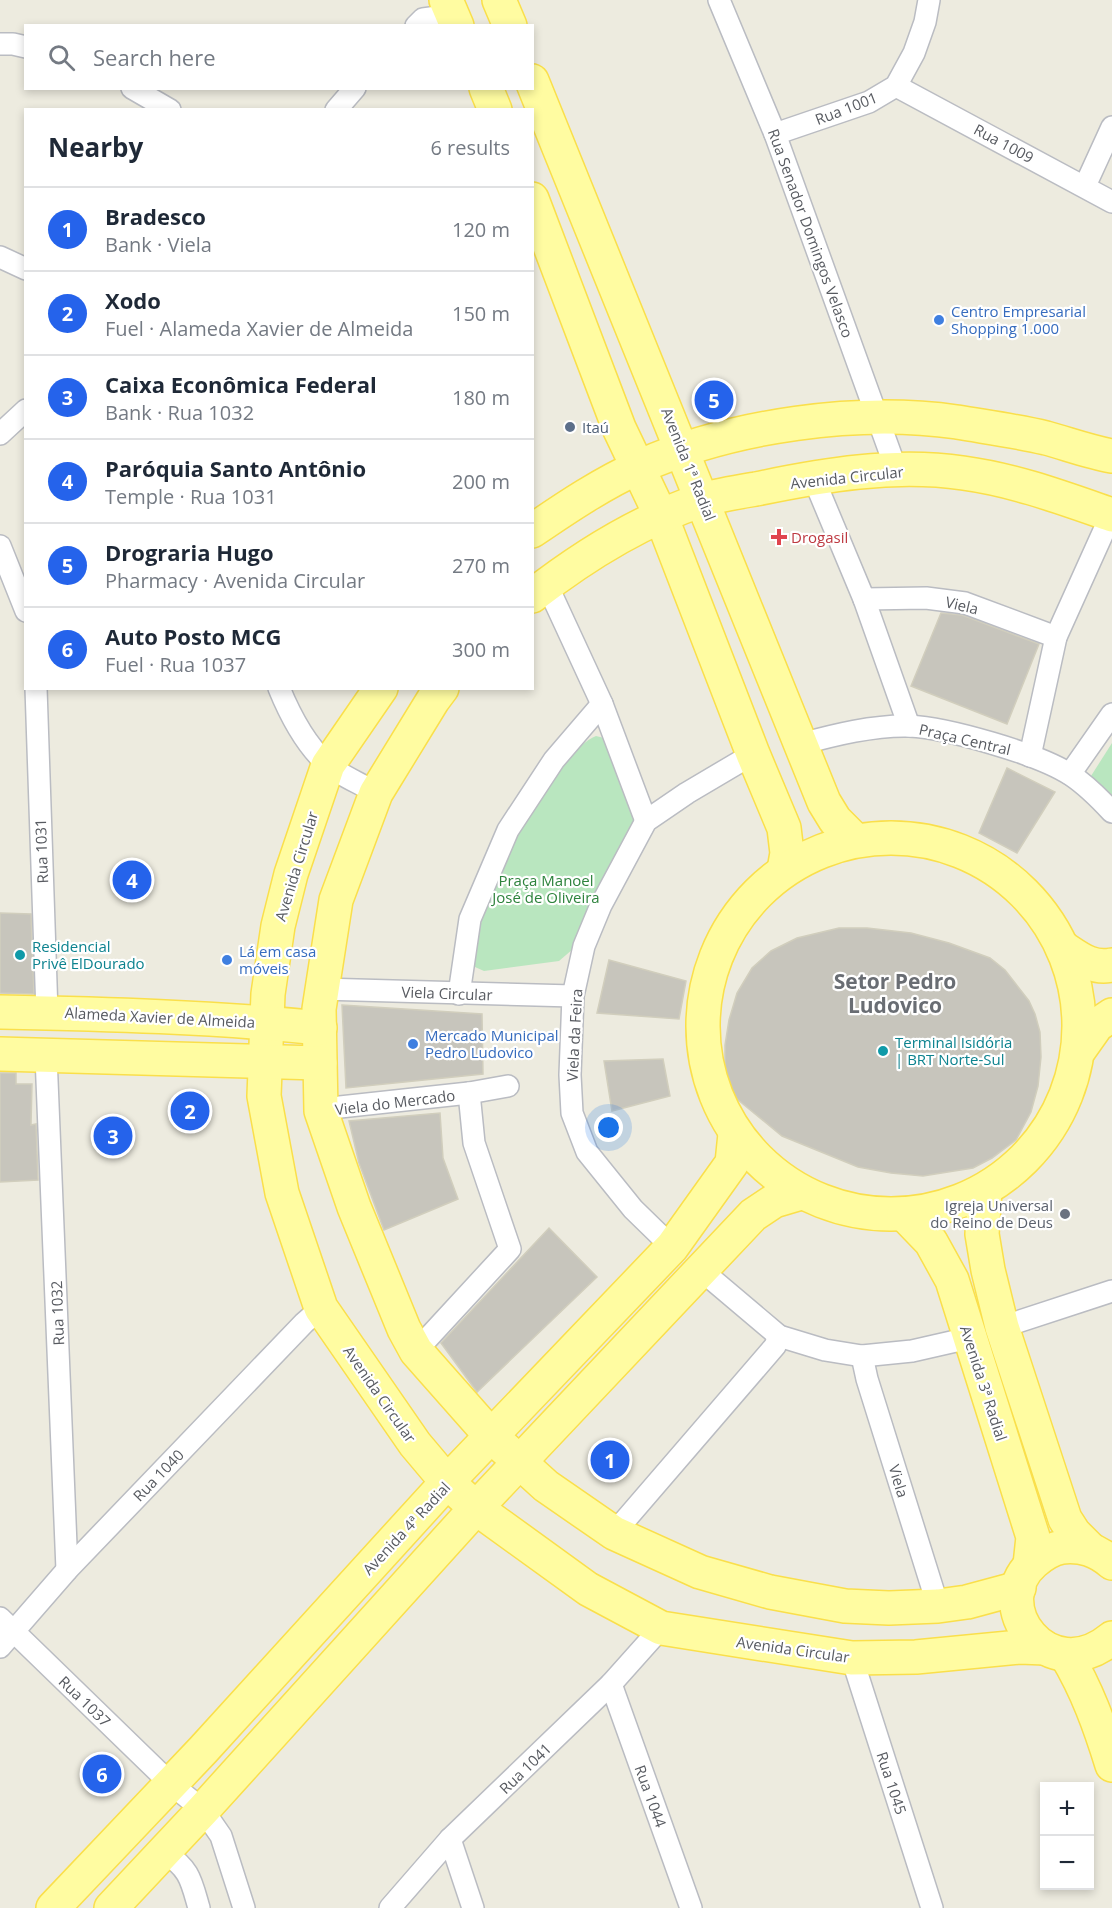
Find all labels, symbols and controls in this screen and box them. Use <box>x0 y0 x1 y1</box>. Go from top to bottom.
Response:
search box <box>24 24 534 90</box>
icon: search <box>45 41 78 74</box>
text: Search here <box>93 42 216 72</box>
street label: Rua 1001 <box>812 87 880 129</box>
street label: Rua 1009 <box>971 119 1037 167</box>
street label: Rua Senador Domingos Velasco <box>764 126 858 340</box>
text: Nearby <box>48 129 143 165</box>
text: 6 results <box>430 134 510 161</box>
text: Bradesco <box>105 201 206 231</box>
text: 1 <box>62 216 73 243</box>
text: 120 m <box>452 216 510 243</box>
text: Bank · Viela <box>105 231 212 258</box>
text: Xodo <box>105 285 161 315</box>
text: 2 <box>62 300 73 327</box>
text: 150 m <box>452 300 510 327</box>
place label: Centro Empresarial Shopping 1.000 <box>951 301 1086 338</box>
marker: Centro Empresarial Shopping 1.000 <box>932 313 946 327</box>
text: Fuel · Alameda Xavier de Almeida <box>105 315 413 342</box>
text: Caixa Econômica Federal <box>105 369 377 399</box>
pin: 5 <box>694 378 734 422</box>
text: 3 <box>62 384 73 411</box>
text: 180 m <box>452 384 510 411</box>
text: Bank · Rua 1032 <box>105 399 254 426</box>
street label: Avenida 1ª Radial <box>657 405 721 523</box>
place label: Itaú <box>582 417 609 437</box>
marker: Itaú <box>563 420 577 434</box>
text: Paróquia Santo Antônio <box>105 453 366 483</box>
street label: Avenida Circular <box>789 461 905 493</box>
text: 4 <box>62 468 73 495</box>
text: 200 m <box>452 468 510 495</box>
text: Temple · Rua 1031 <box>105 483 277 510</box>
place label: Drogasil <box>791 527 848 547</box>
marker: Drogasil <box>772 530 786 544</box>
text: Drograria Hugo <box>105 537 274 567</box>
text: 5 <box>62 552 73 579</box>
text: 270 m <box>452 552 510 579</box>
text: Pharmacy · Avenida Circular <box>105 567 365 594</box>
street label: Viela <box>944 592 980 618</box>
text: Auto Posto MCG <box>105 621 281 651</box>
text: 6 <box>62 636 73 663</box>
text: 300 m <box>452 636 510 663</box>
text: Fuel · Rua 1037 <box>105 651 246 678</box>
street label: Praça Central <box>917 719 1013 759</box>
street label: Avenida Circular <box>270 809 322 923</box>
street label: Rua 1031 <box>30 818 52 884</box>
pin: 4 <box>112 858 152 902</box>
park label: Praça Manoel José de Oliveira <box>490 870 600 907</box>
place label: Residencial Privê ElDourado <box>32 936 145 973</box>
place label: Lá em casa móveis <box>239 941 316 978</box>
marker: Residencial Privê ElDourado <box>13 948 27 962</box>
marker: Lá em casa móveis <box>220 953 234 967</box>
district label: Setor Pedro Ludovico <box>834 967 956 1019</box>
street label: Viela Circular <box>401 981 493 1005</box>
street label: Viela da Feira <box>562 988 586 1082</box>
street label: Alameda Xavier de Almeida <box>64 1002 256 1032</box>
place label: Mercado Municipal Pedro Ludovico <box>425 1025 559 1062</box>
place label: Terminal Isidória | BRT Norte-Sul <box>895 1032 1012 1069</box>
marker: Mercado Municipal Pedro Ludovico <box>406 1037 420 1051</box>
marker: Terminal Isidória | BRT Norte-Sul <box>876 1044 890 1058</box>
street label: Viela do Mercado <box>334 1085 456 1119</box>
pin: 2 <box>170 1088 210 1134</box>
your location <box>594 1113 623 1142</box>
pin: 3 <box>94 1114 132 1158</box>
place label: Igreja Universal do Reino de Deus <box>930 1195 1053 1232</box>
marker: Igreja Universal do Reino de Deus <box>1058 1207 1072 1221</box>
street label: Rua 1032 <box>46 1280 68 1346</box>
street label: Avenida 3ª Radial <box>956 1323 1012 1443</box>
street label: Avenida Circular <box>339 1342 421 1446</box>
pin: 1 <box>590 1438 630 1482</box>
street label: Rua 1040 <box>128 1445 188 1505</box>
street label: Viela <box>885 1462 913 1500</box>
street label: Avenida 4ª Radial <box>358 1477 454 1579</box>
street label: Avenida Circular <box>735 1631 851 1667</box>
street label: Rua 1037 <box>55 1671 115 1731</box>
street label: Rua 1041 <box>495 1738 555 1798</box>
street label: Rua 1045 <box>872 1749 912 1817</box>
pin: 6 <box>82 1752 122 1796</box>
street label: Rua 1044 <box>630 1762 672 1830</box>
map controls <box>1040 1782 1094 1890</box>
button: + <box>1040 1782 1094 1836</box>
button: − <box>1040 1836 1094 1890</box>

